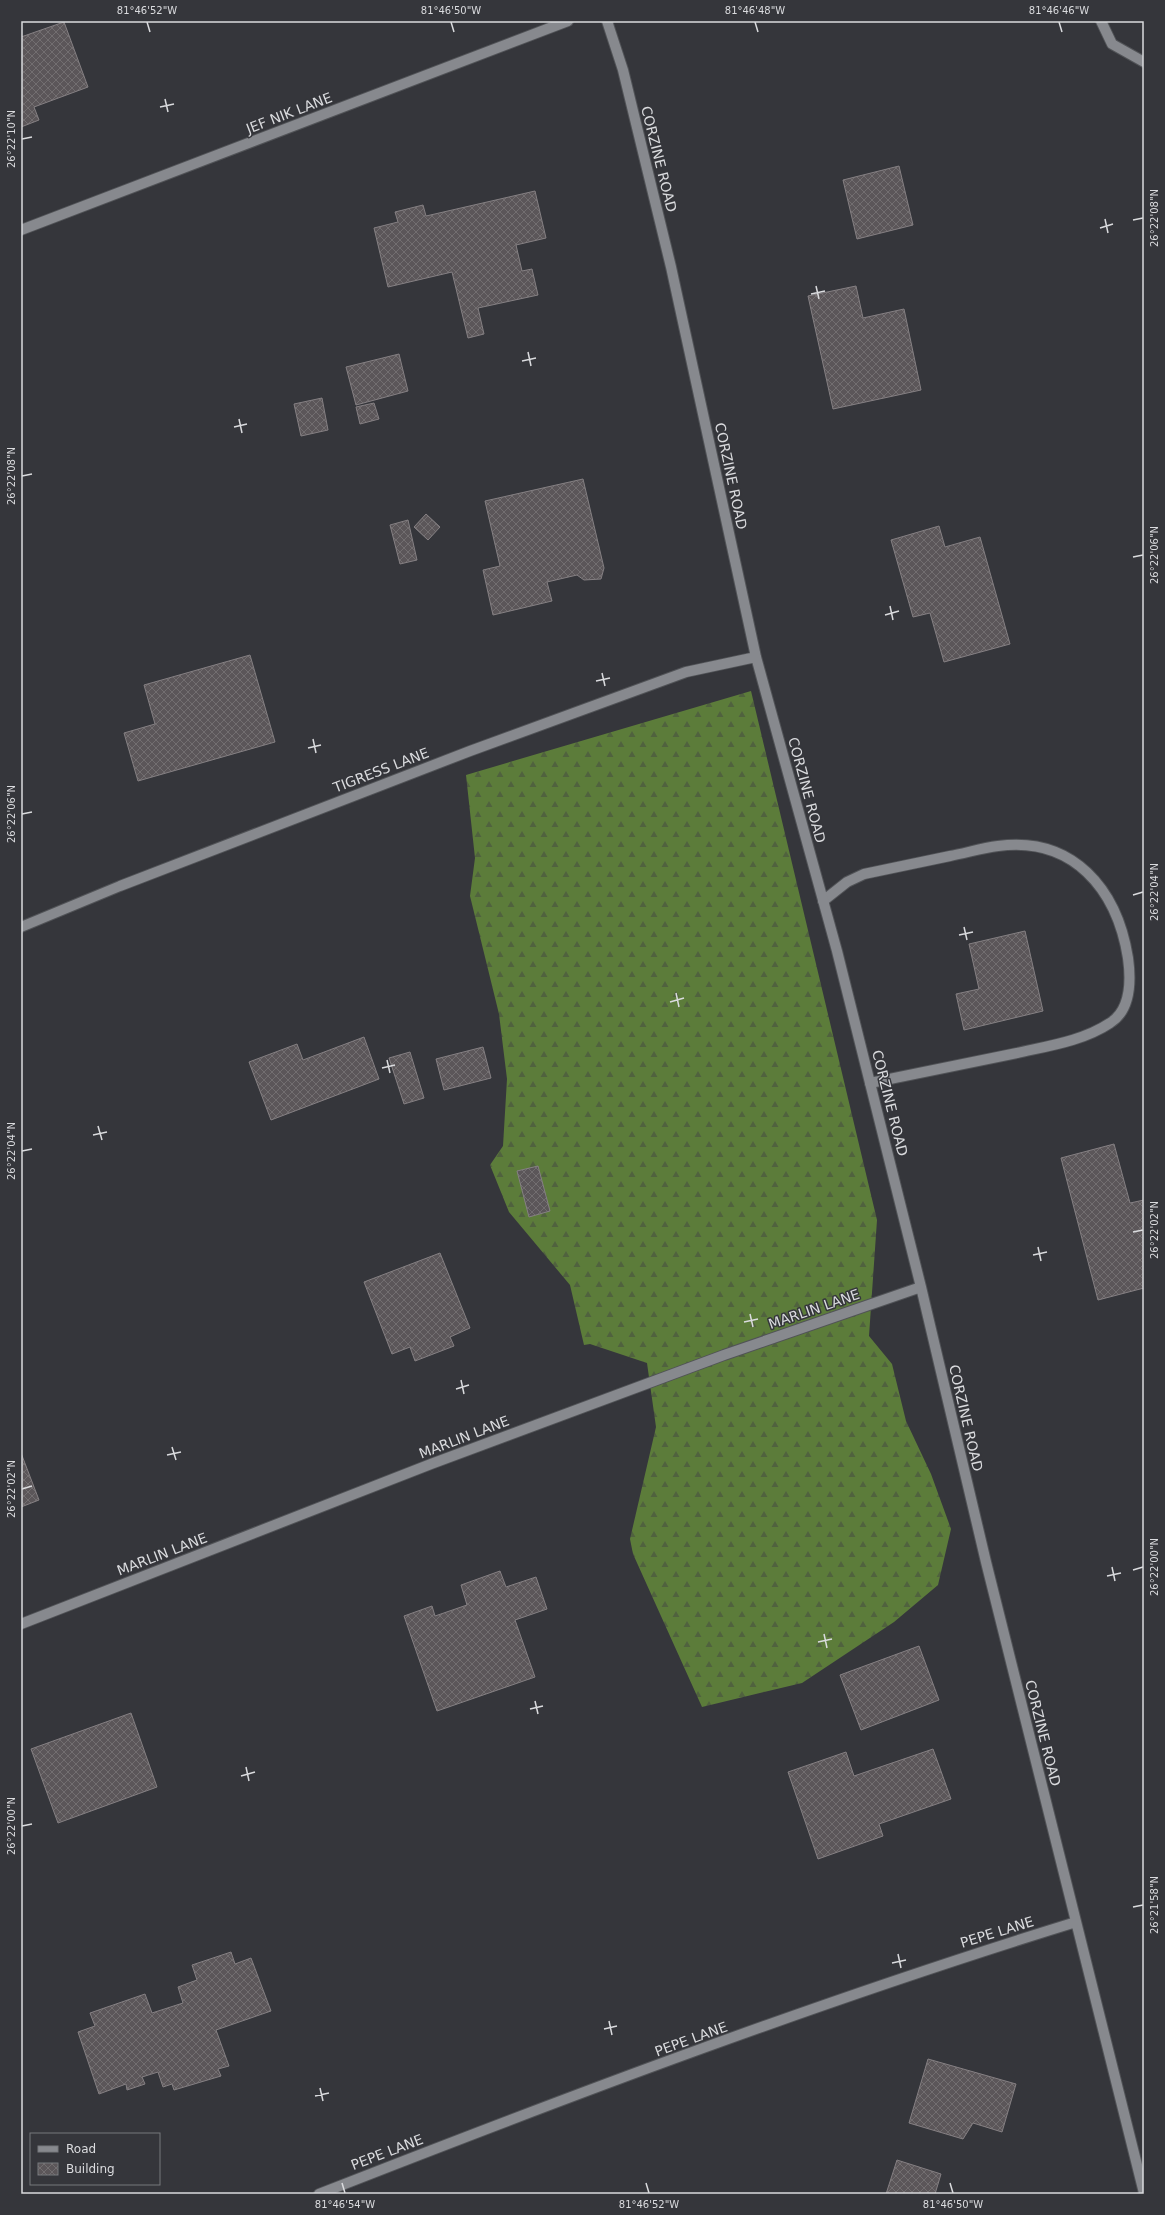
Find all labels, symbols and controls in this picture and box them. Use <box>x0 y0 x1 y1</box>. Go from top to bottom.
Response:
text: 81°46'52"W <box>117 5 177 16</box>
text: 81°46'50"W <box>421 5 481 16</box>
text: 81°46'48"W <box>725 5 785 16</box>
text: 81°46'46"W <box>1029 5 1089 16</box>
street label: JEF NIK LANE <box>243 89 334 137</box>
street label: CORZINE ROAD <box>638 104 680 214</box>
text: 26°22'10"N <box>6 110 17 168</box>
text: 26°22'08"N <box>1149 189 1160 247</box>
street label: CORZINE ROAD <box>712 421 750 531</box>
text: 26°22'08"N <box>6 447 17 505</box>
text: 26°22'06"N <box>1149 526 1160 584</box>
street label: CORZINE ROAD <box>785 735 829 845</box>
street label: TIGRESS LANE <box>330 744 431 796</box>
text: 26°22'06"N <box>6 785 17 843</box>
text: 26°22'04"N <box>1149 863 1160 921</box>
street label: CORZINE ROAD <box>869 1048 911 1158</box>
text: 26°22'04"N <box>6 1122 17 1180</box>
text: 26°22'02"N <box>1149 1201 1160 1259</box>
street label: MARLIN LANE <box>766 1286 862 1332</box>
street label: CORZINE ROAD <box>946 1363 986 1473</box>
street label: MARLIN LANE <box>417 1412 511 1462</box>
text: 26°22'02"N <box>6 1460 17 1518</box>
street label: MARLIN LANE <box>115 1529 209 1579</box>
text: 26°22'00"N <box>1149 1538 1160 1596</box>
street label: CORZINE ROAD <box>1022 1678 1064 1788</box>
text: 26°22'00"N <box>6 1797 17 1855</box>
text: 26°21'58"N <box>1149 1876 1160 1934</box>
street label: PEPE LANE <box>958 1913 1036 1951</box>
street label: PEPE LANE <box>653 2018 729 2060</box>
street label: PEPE LANE <box>349 2131 425 2173</box>
legend <box>30 2133 160 2185</box>
text: Road <box>66 2142 96 2156</box>
text: Building <box>66 2162 115 2176</box>
text: 81°46'54"W <box>315 2199 375 2210</box>
text: 81°46'52"W <box>619 2199 679 2210</box>
text: 81°46'50"W <box>923 2199 983 2210</box>

